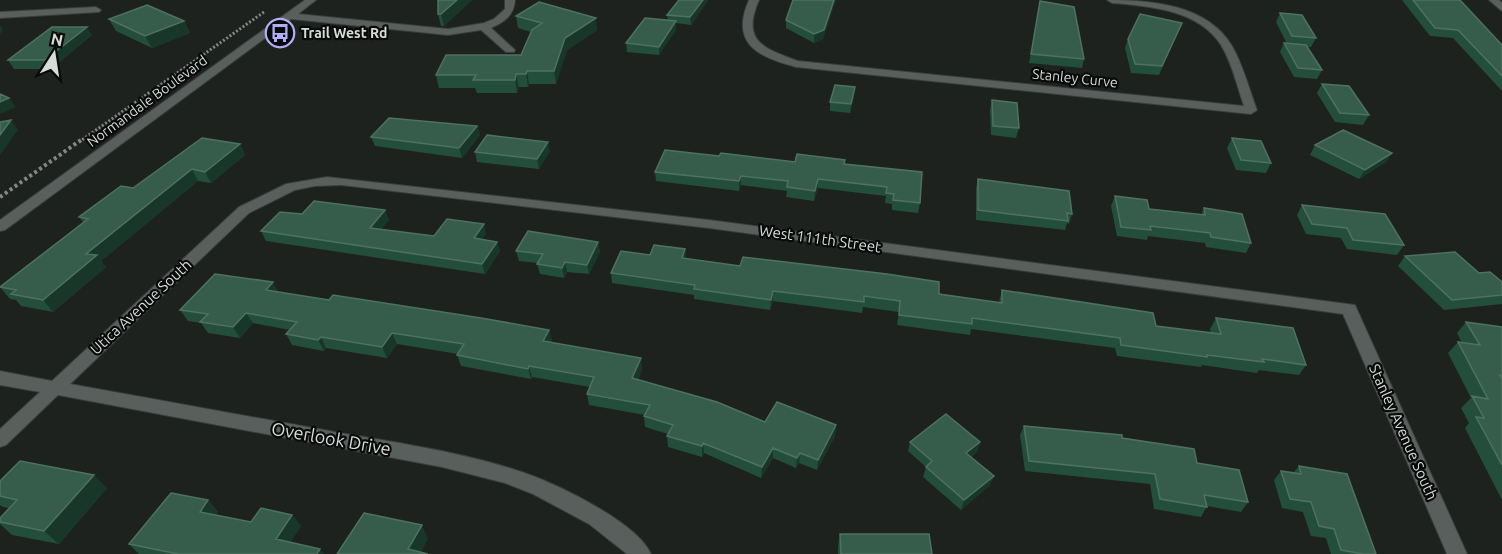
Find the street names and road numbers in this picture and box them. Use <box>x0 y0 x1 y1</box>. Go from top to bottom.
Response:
street label: Normandale Boulevard <box>84 52 210 150</box>
street label: Stanley Curve <box>1031 66 1119 90</box>
street label: West 111th Street <box>758 222 882 255</box>
street label: Utica Avenue South <box>87 256 195 358</box>
street label: Stanley Avenue South <box>1366 361 1441 502</box>
street label: Overlook Drive <box>270 418 392 458</box>

